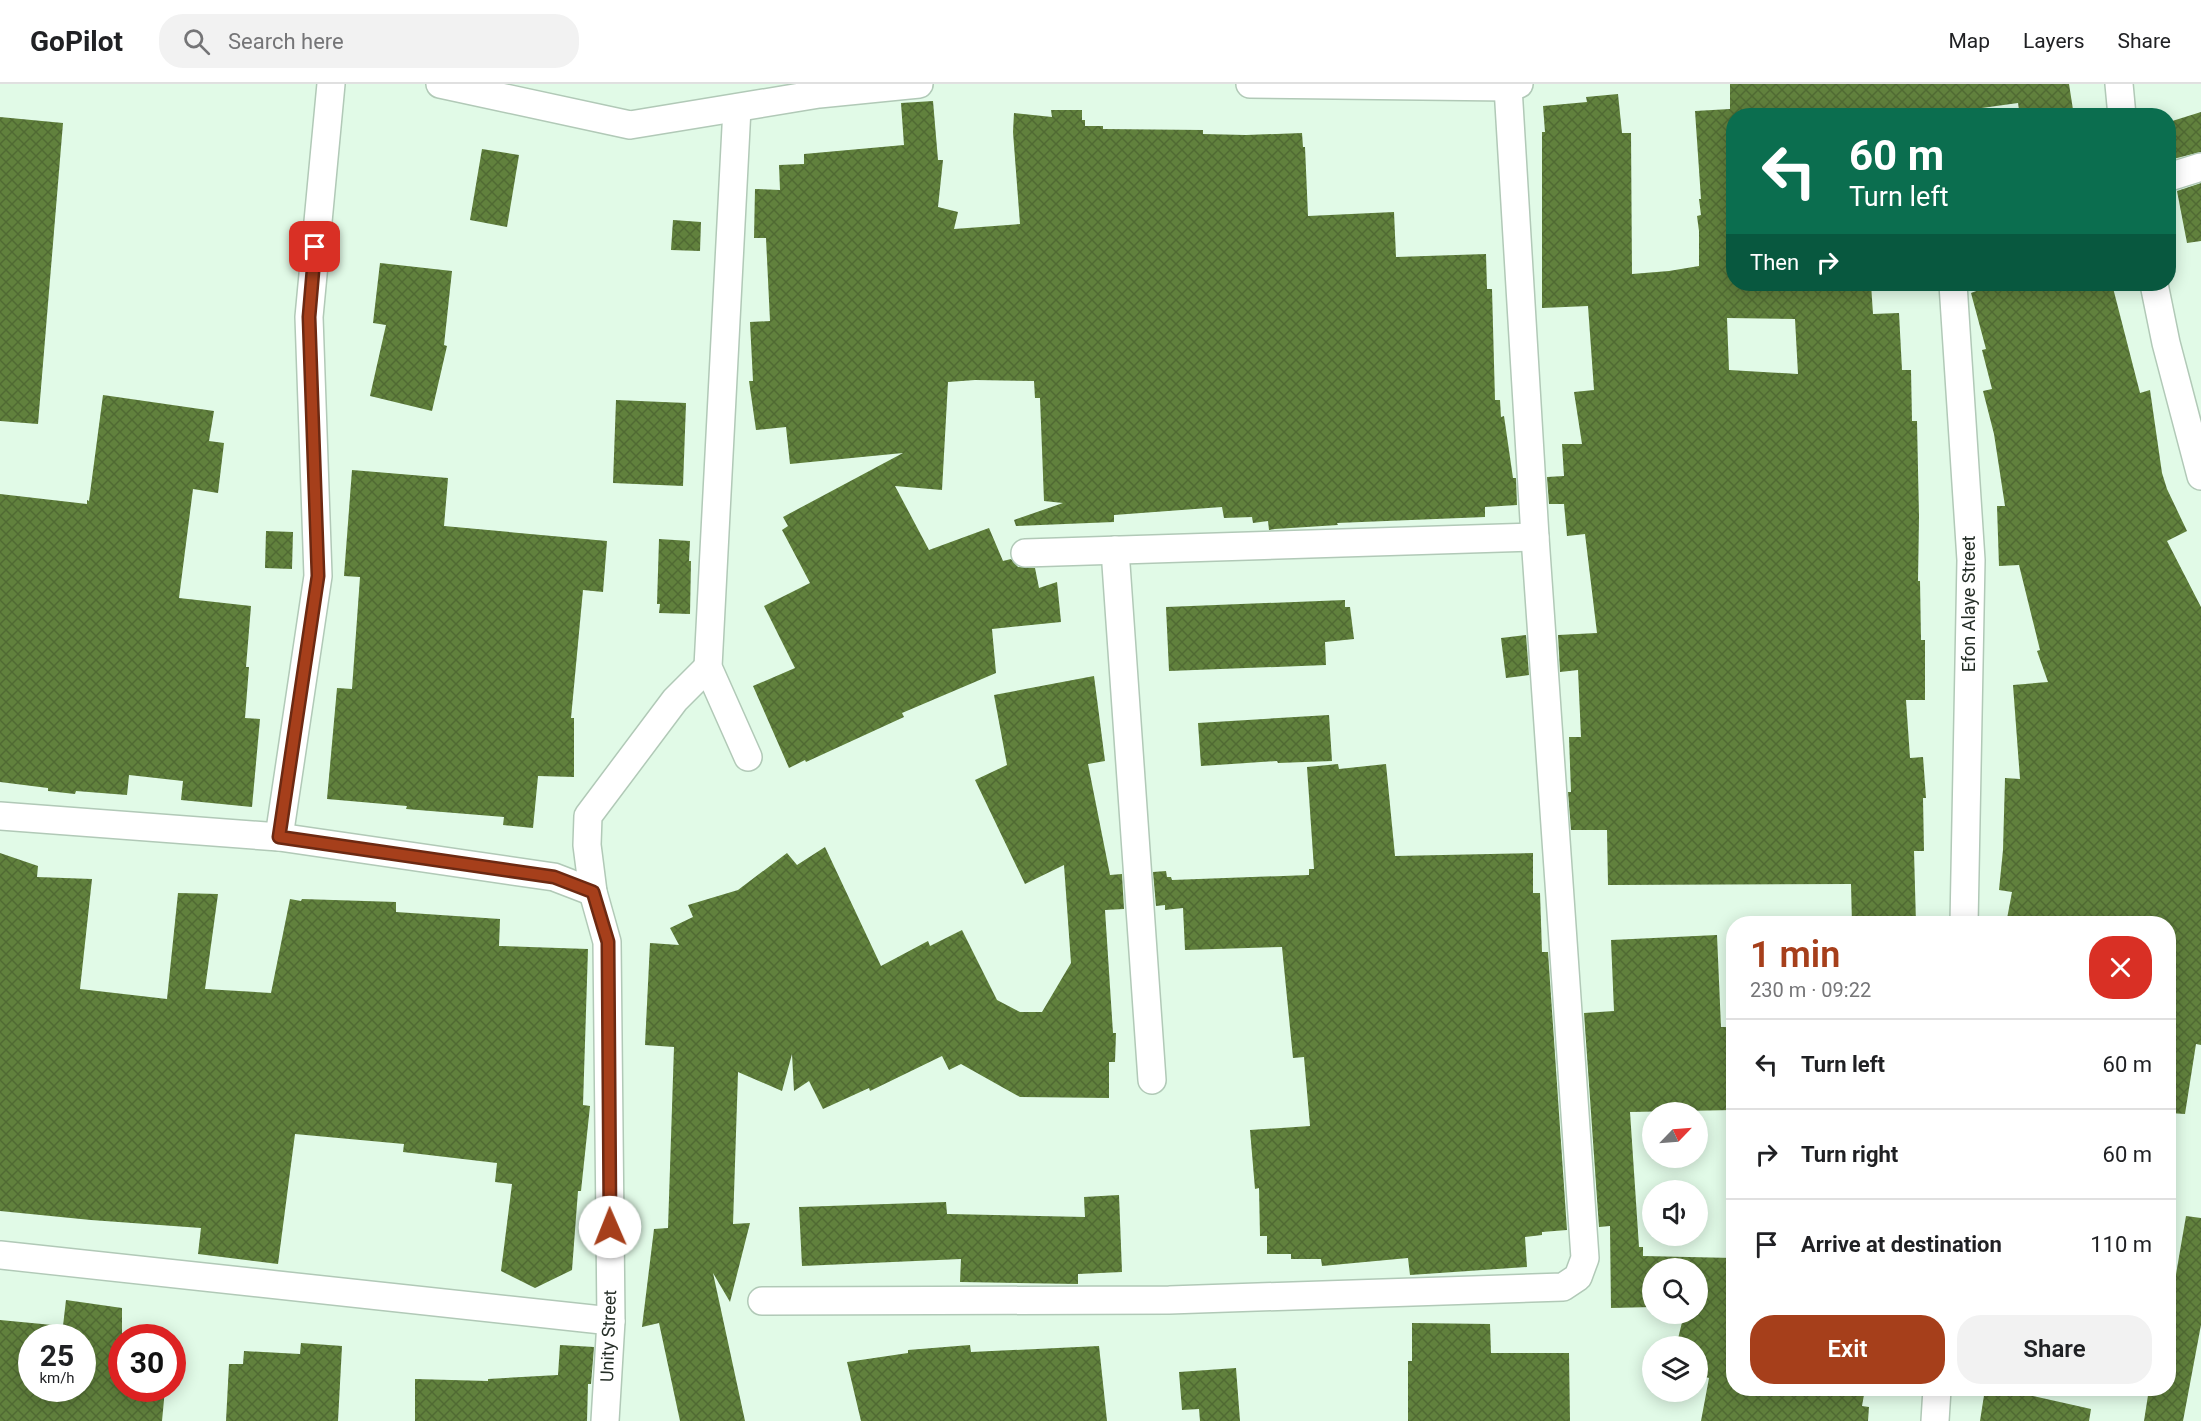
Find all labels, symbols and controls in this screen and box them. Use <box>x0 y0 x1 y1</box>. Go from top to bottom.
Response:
search box <box>159 14 579 68</box>
text: GoPilot <box>30 25 123 58</box>
icon: search <box>180 25 213 58</box>
text: Search here <box>228 29 344 54</box>
text: Map <box>1948 29 1990 53</box>
text: Layers <box>2023 29 2084 53</box>
text: Share <box>2117 29 2171 53</box>
text: 60 m <box>1849 131 1944 180</box>
icon: left <box>1750 132 1828 210</box>
text: Turn left <box>1849 181 1949 213</box>
pin <box>289 221 340 272</box>
icon: arrive <box>298 230 331 263</box>
icon: right <box>1811 246 1844 279</box>
text: Then <box>1750 250 1799 275</box>
street label: Efon Alaye Street <box>1958 536 1979 672</box>
text: 1 min <box>1750 934 1840 976</box>
button: close <box>2089 936 2152 999</box>
text: 230 m · 09:22 <box>1750 978 1871 1002</box>
icon: left <box>1750 1048 1783 1081</box>
text: Turn left <box>1801 1052 1885 1077</box>
text: 60 m <box>2103 1052 2152 1077</box>
north arrow <box>1642 1102 1708 1168</box>
map controls <box>1642 1102 1708 1402</box>
icon: right <box>1750 1138 1783 1171</box>
text: Turn right <box>1801 1142 1898 1167</box>
text: 60 m <box>2103 1142 2152 1167</box>
button: sound <box>1642 1180 1708 1246</box>
position arrow <box>578 1195 642 1259</box>
icon: arrive <box>1750 1228 1783 1261</box>
text: Arrive at destination <box>1801 1232 2002 1257</box>
text: 110 m <box>2090 1232 2152 1257</box>
button: search <box>1642 1258 1708 1324</box>
street label: Unity Street <box>596 1289 620 1383</box>
button: Exit <box>1750 1315 1945 1384</box>
button: Share <box>1957 1315 2152 1384</box>
speed limit sign: 30 <box>108 1324 186 1402</box>
button: layers <box>1642 1336 1708 1402</box>
text: 25 <box>40 1338 74 1373</box>
text: km/h <box>39 1369 75 1387</box>

